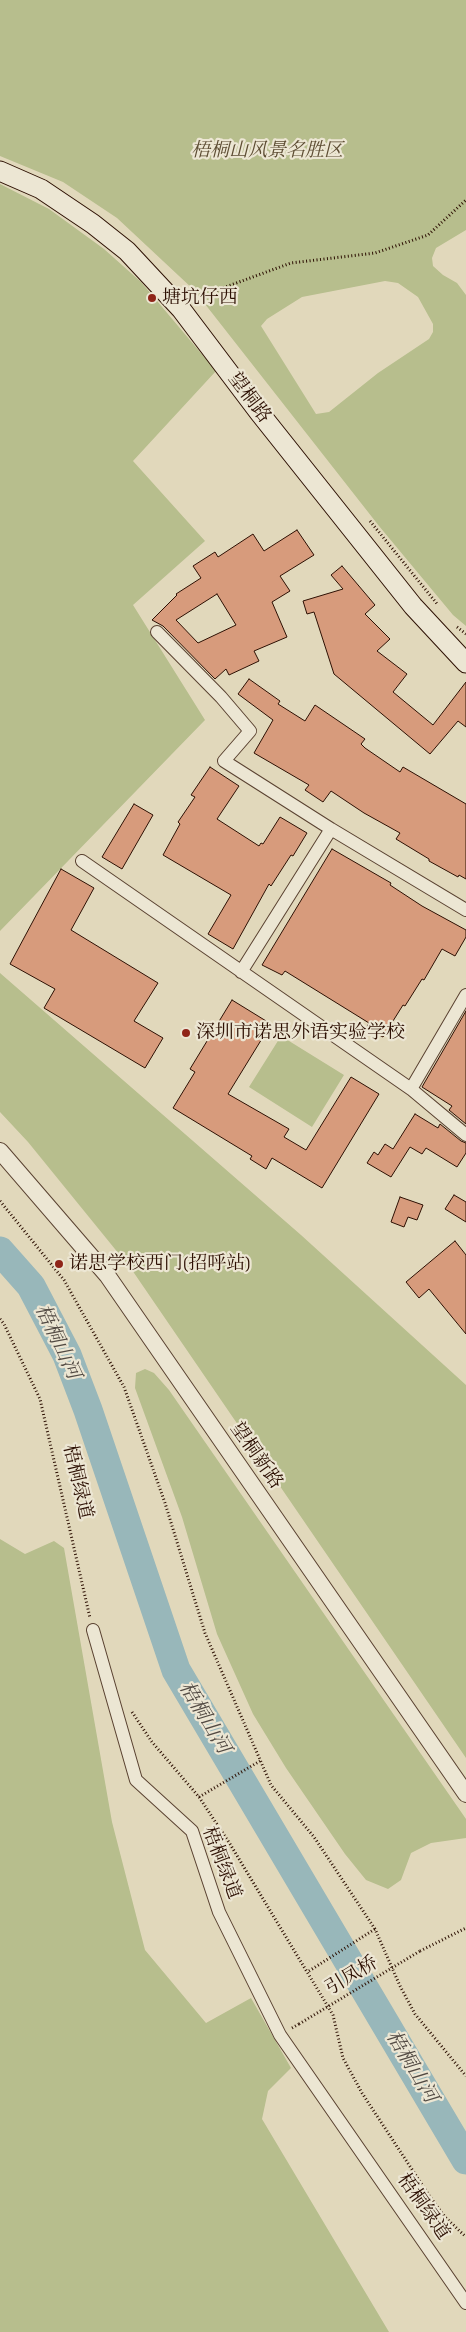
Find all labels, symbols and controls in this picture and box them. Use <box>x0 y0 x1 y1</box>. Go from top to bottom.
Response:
park label: 梧桐山风景名胜区 <box>191 140 343 162</box>
place label: 塘坑仔西 <box>162 287 238 309</box>
marker: 塘坑仔西 <box>146 292 158 304</box>
street label: 望桐路 <box>223 368 275 428</box>
place label: 深圳市诺思外语实验学校 <box>196 1022 405 1044</box>
marker: 深圳市诺思外语实验学校 <box>180 1027 192 1039</box>
place label: 诺思学校西门(招呼站) <box>69 1253 250 1275</box>
marker: 诺思学校西门(招呼站) <box>53 1258 65 1270</box>
water label: 梧桐山河 <box>29 1301 85 1383</box>
street label: 望桐新路 <box>225 1418 287 1494</box>
street label: 梧桐绿道 <box>57 1442 97 1522</box>
water label: 梧桐山河 <box>173 1678 235 1758</box>
street label: 梧桐绿道 <box>197 1823 245 1903</box>
street label: 引凤桥 <box>322 1952 382 2000</box>
water label: 梧桐山河 <box>380 2027 442 2107</box>
street label: 梧桐绿道 <box>392 2169 454 2245</box>

